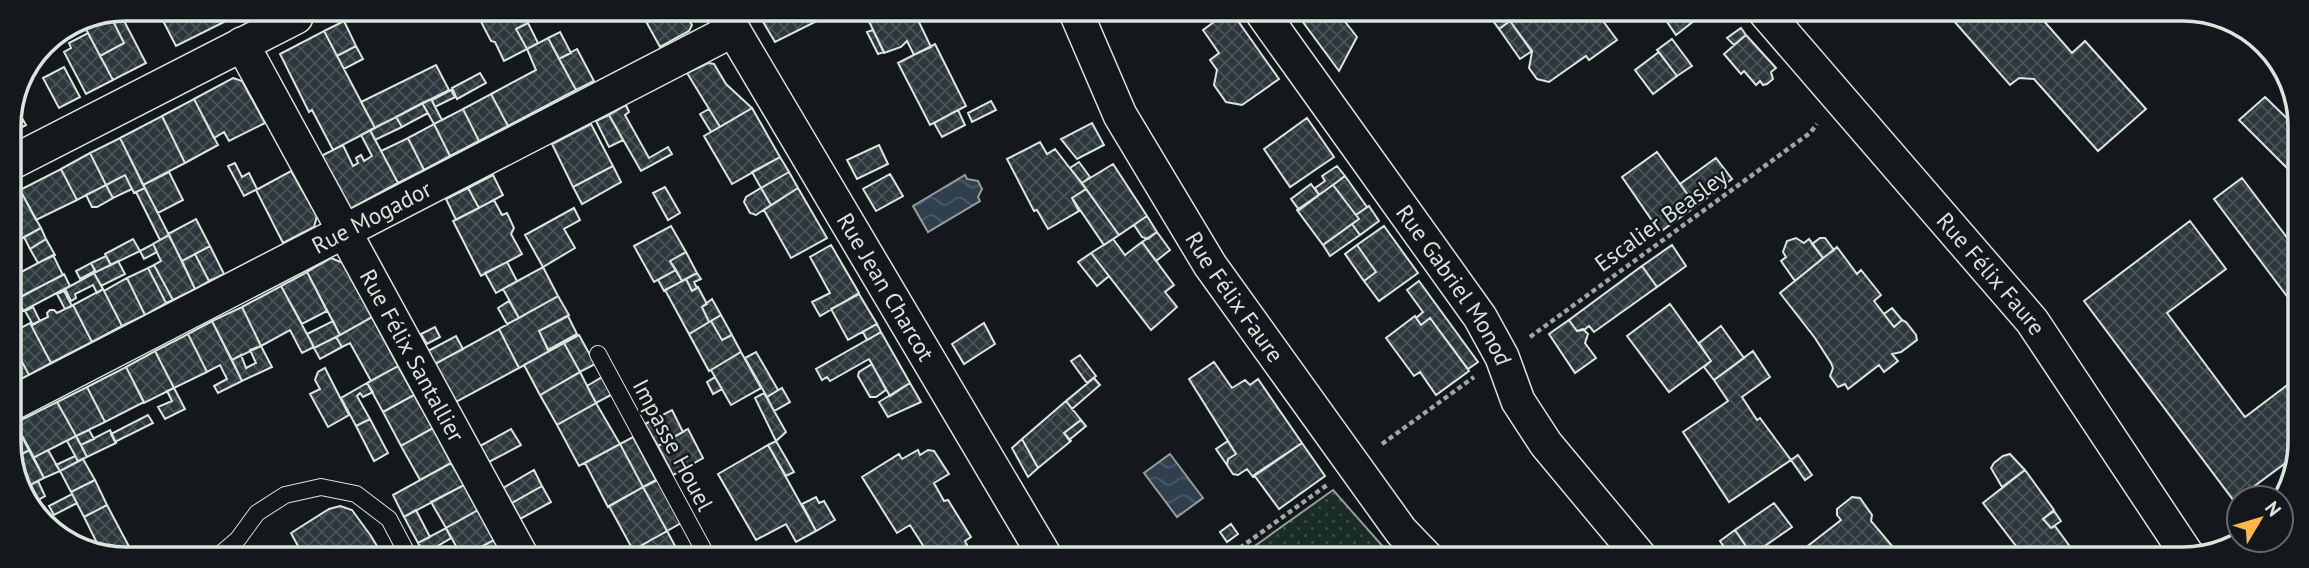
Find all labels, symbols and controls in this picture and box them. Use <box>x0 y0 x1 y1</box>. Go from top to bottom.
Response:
street label: Escalier Beasley <box>1589 162 1733 278</box>
street label: Rue Mogador <box>307 174 436 260</box>
street label: Rue Gabriel Monod <box>1390 199 1519 369</box>
street label: Rue Félix Faure <box>1931 206 2052 340</box>
street label: Rue Jean Charcot <box>831 207 941 366</box>
street label: Rue Félix Faure <box>1179 226 1290 368</box>
street label: Rue Félix Santallier <box>354 264 471 447</box>
street label: Impasse Houel <box>627 374 720 516</box>
north arrow <box>2225 484 2295 554</box>
text: N <box>2260 496 2287 521</box>

